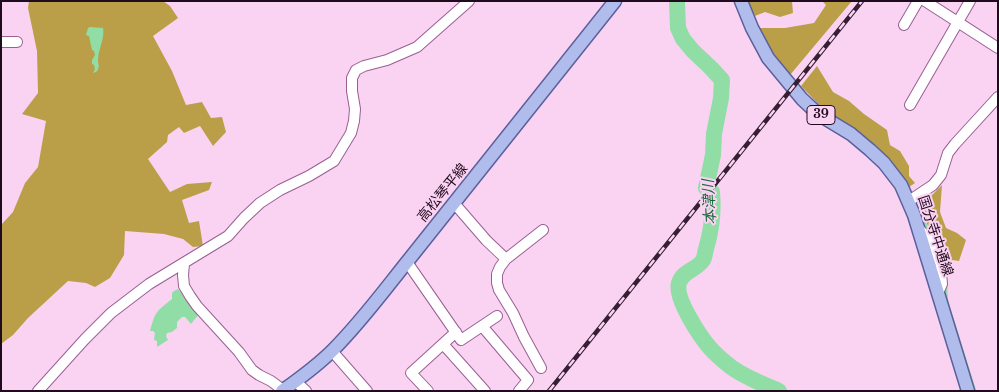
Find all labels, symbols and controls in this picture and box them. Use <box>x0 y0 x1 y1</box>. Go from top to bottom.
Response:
road number: 39 <box>807 106 835 124</box>
street label: 高松琴平線 <box>414 161 472 225</box>
water label: 本津川 <box>700 179 720 225</box>
street label: 国分寺中通線 <box>914 193 956 279</box>

